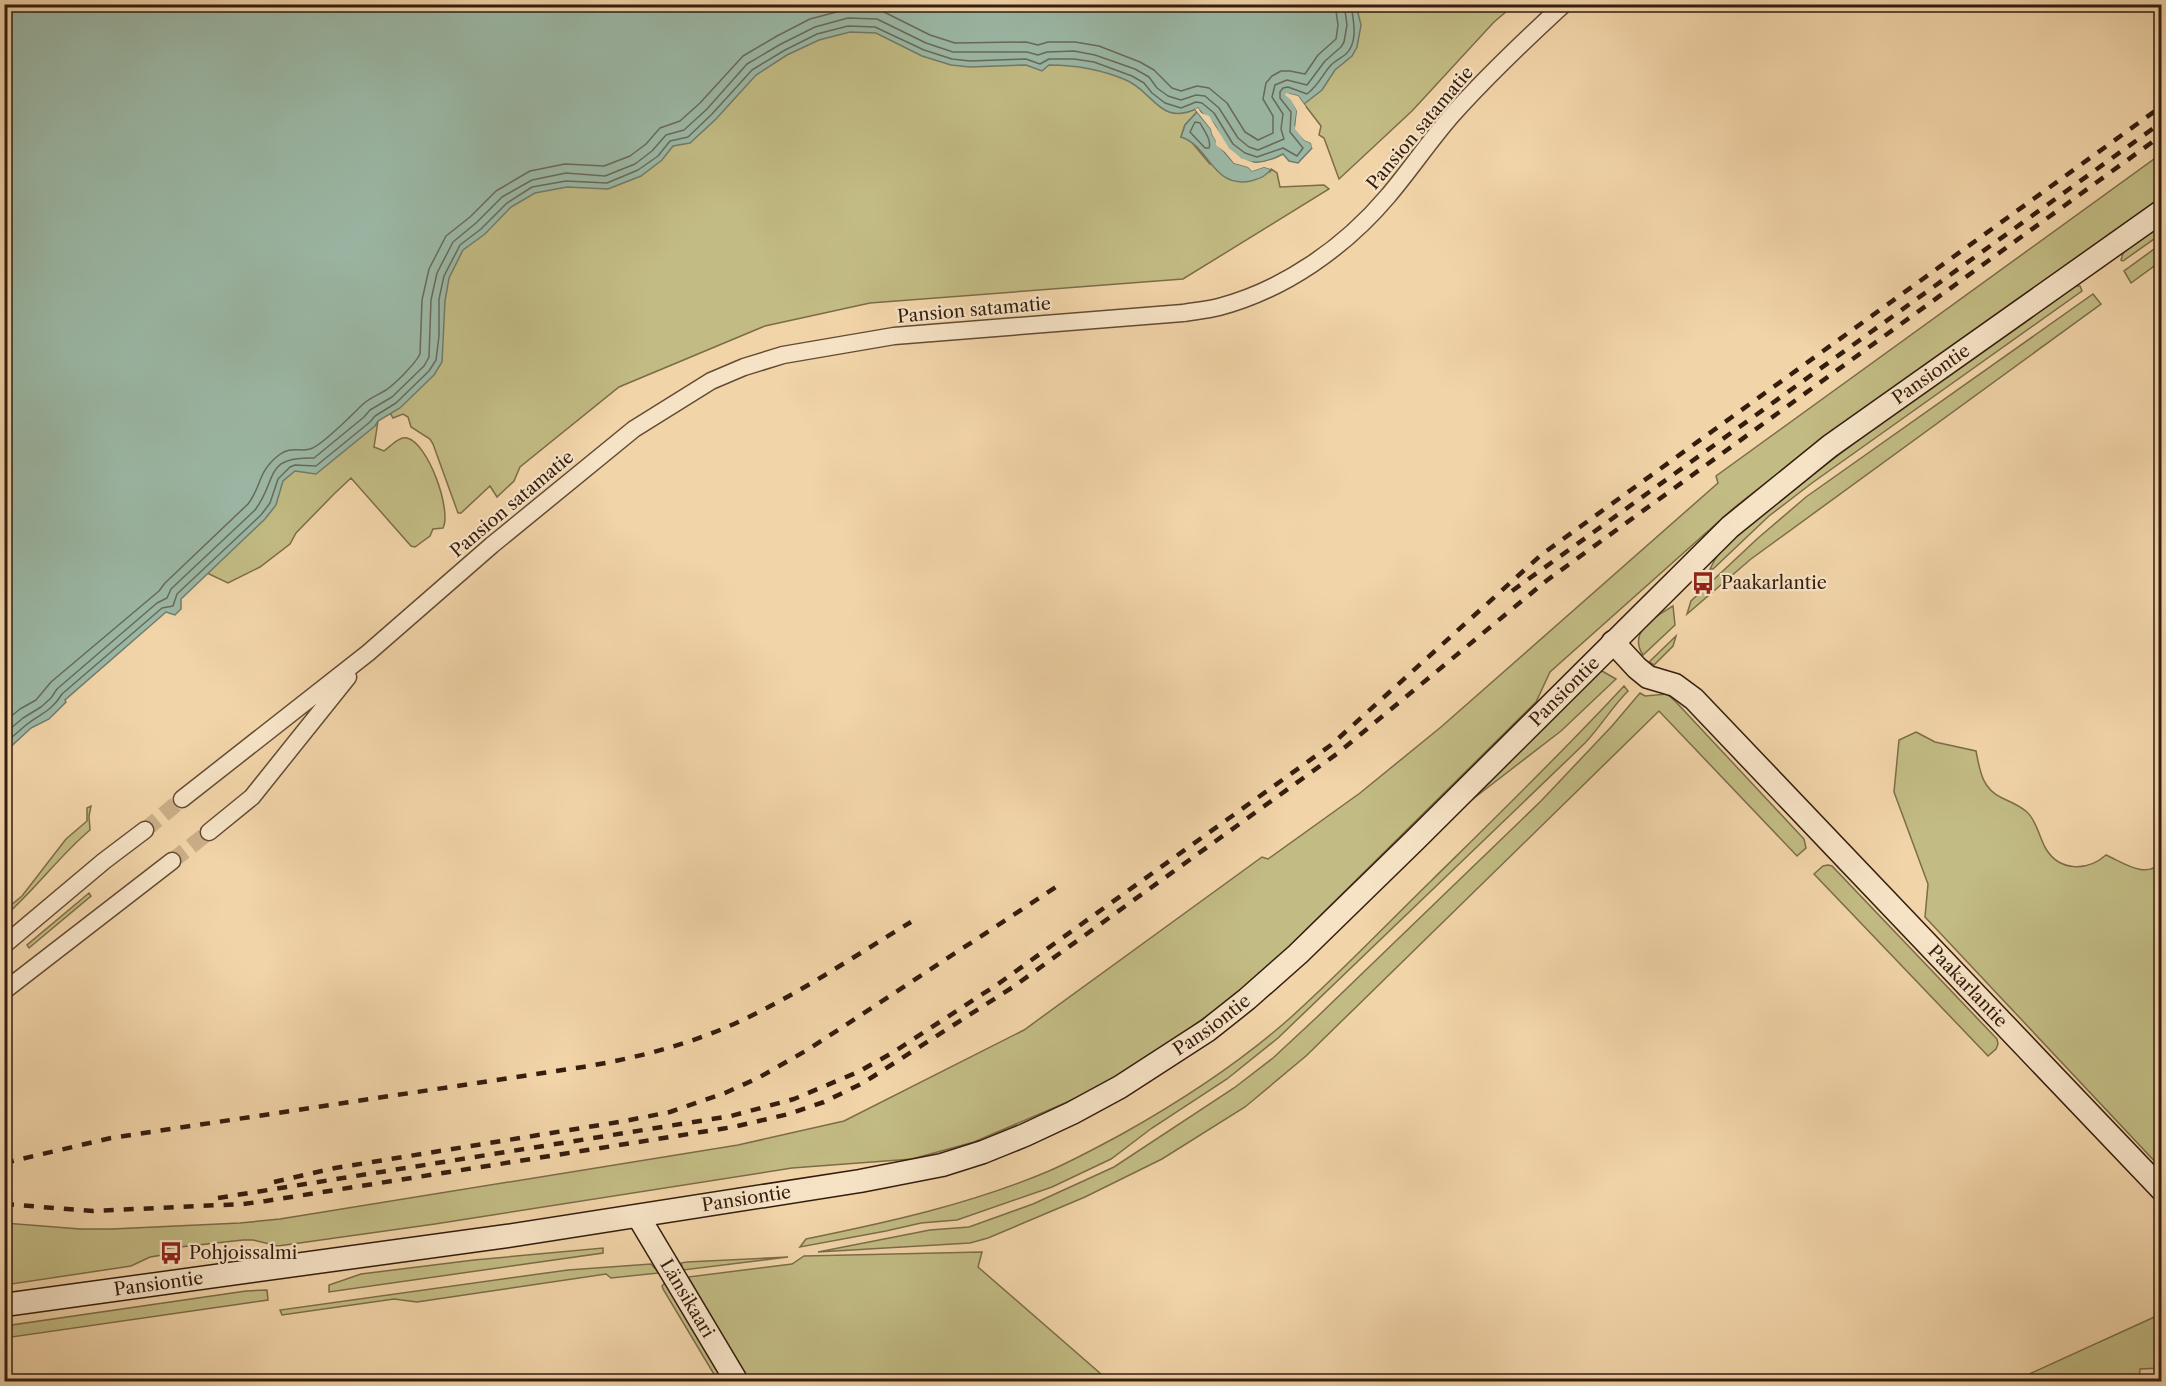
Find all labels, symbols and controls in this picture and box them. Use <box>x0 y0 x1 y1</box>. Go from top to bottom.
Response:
street label: Pansion satamatie <box>1362 62 1478 194</box>
street label: Pansion satamatie <box>896 292 1052 328</box>
street label: Pansiontie <box>1888 339 1974 409</box>
street label: Pansion satamatie <box>446 446 578 562</box>
bus stop icon: Paakarlantie <box>1690 570 1716 596</box>
place label: Paakarlantie <box>1721 572 1827 594</box>
street label: Pansiontie <box>1525 652 1604 731</box>
street label: Paakarlantie <box>1923 940 2012 1032</box>
street label: Pansiontie <box>1169 990 1255 1061</box>
street label: Pansiontie <box>700 1181 793 1216</box>
bus stop icon: Pohjoissalmi <box>158 1240 184 1266</box>
place label: Pohjoissalmi <box>189 1242 298 1264</box>
street label: Länsikaari <box>655 1255 719 1342</box>
street label: Pansiontie <box>112 1267 205 1301</box>

